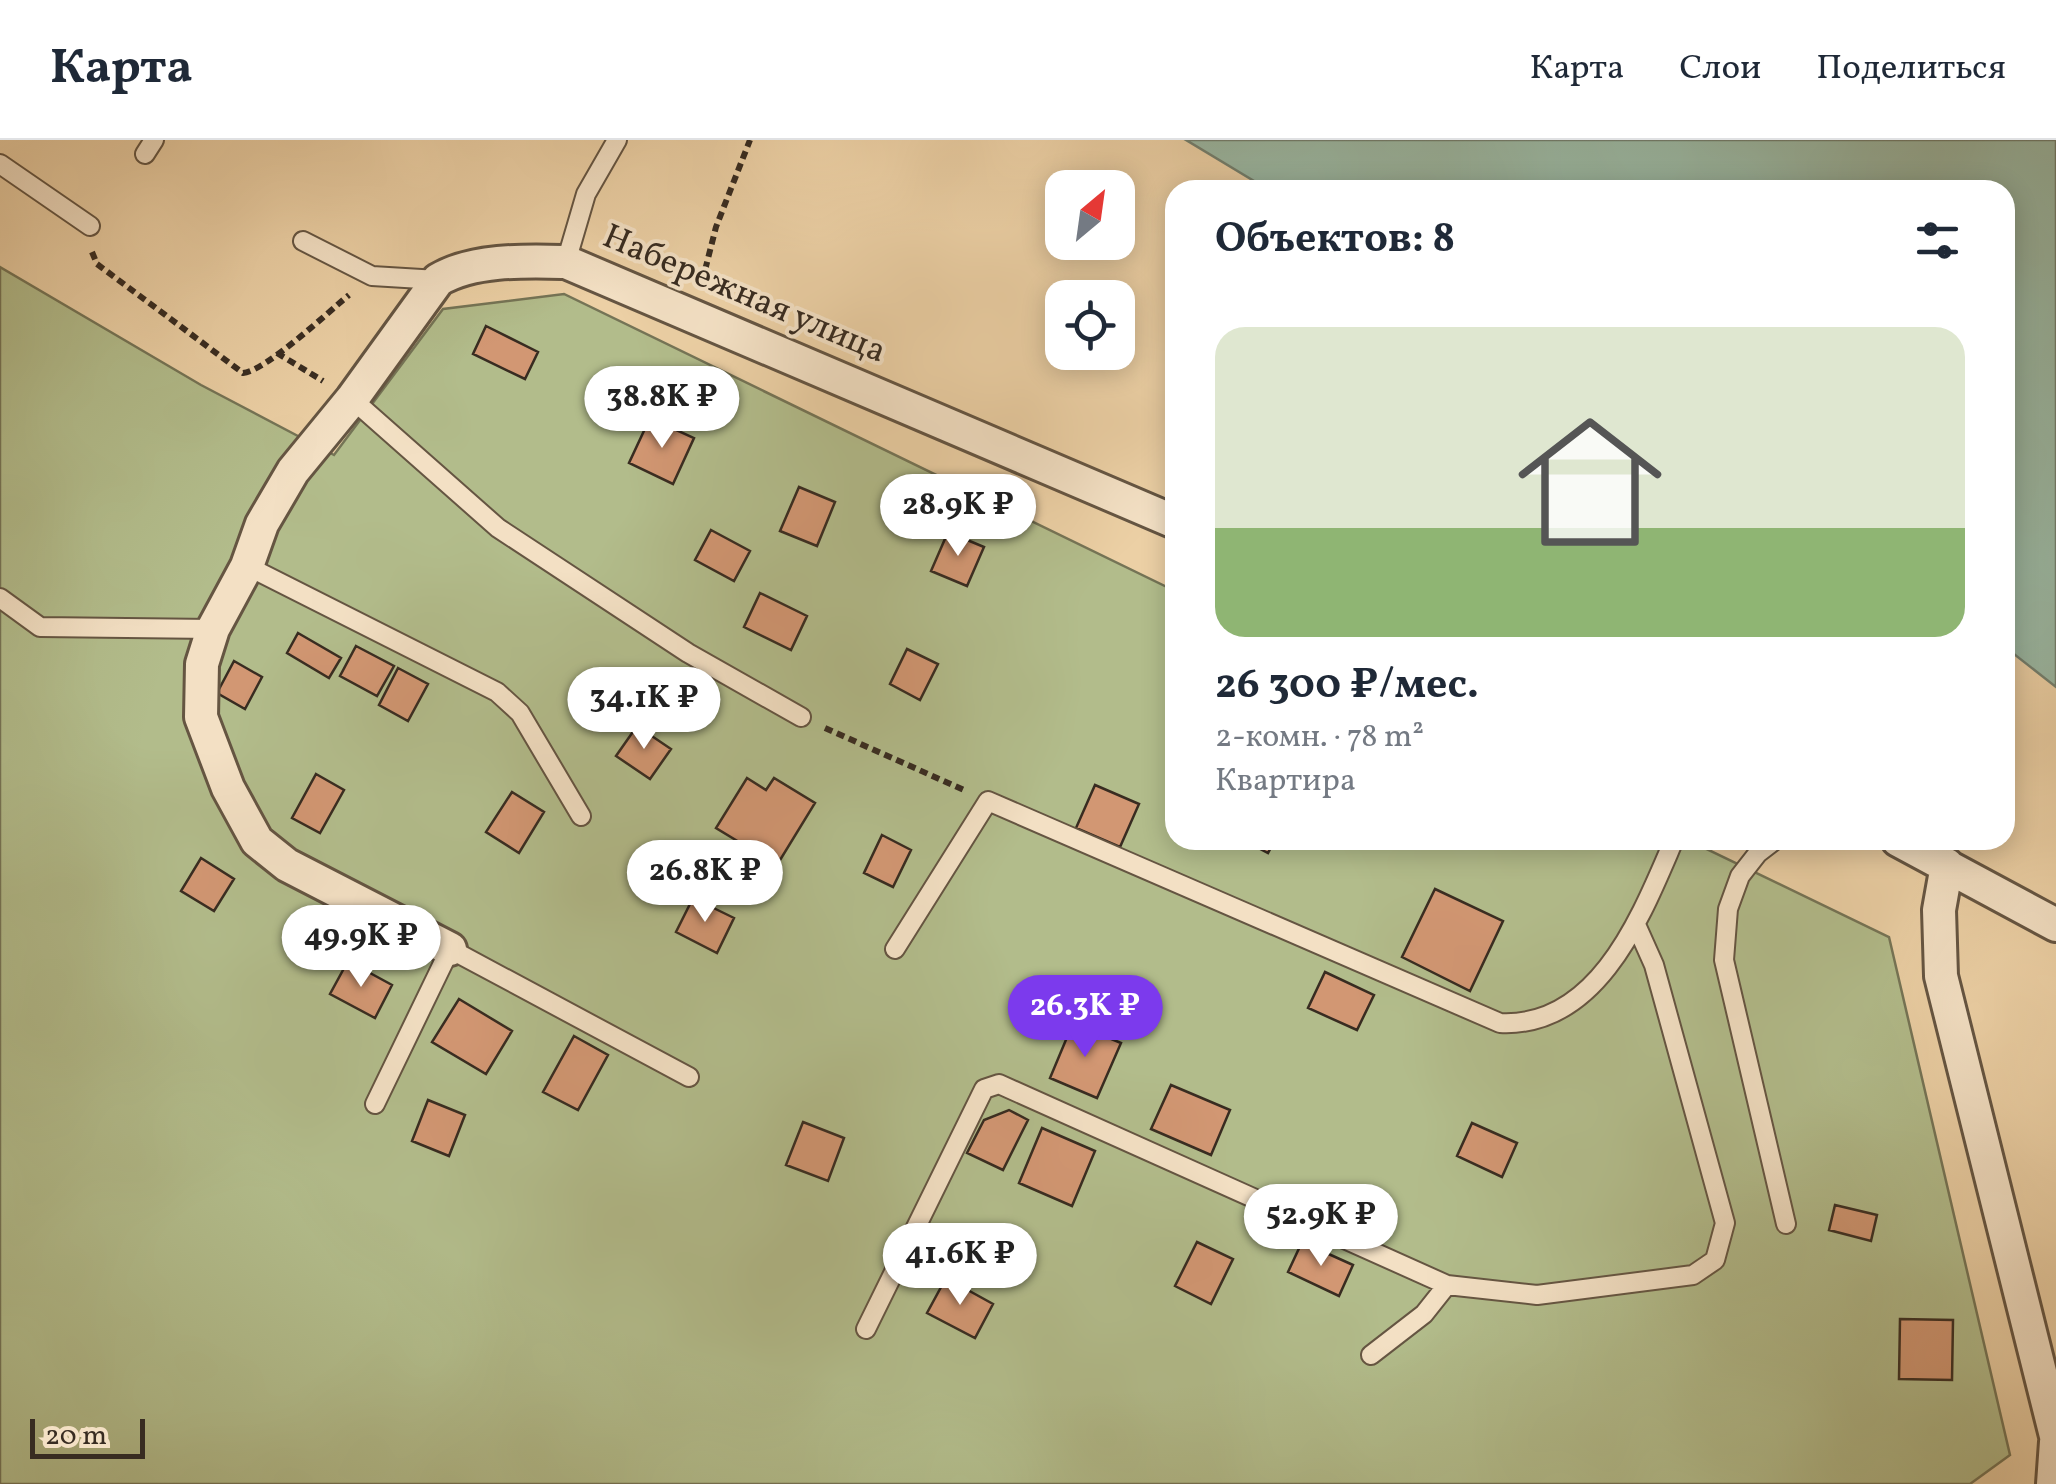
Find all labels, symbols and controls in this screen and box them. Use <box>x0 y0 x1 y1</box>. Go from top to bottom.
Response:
text: Карта <box>50 36 193 103</box>
text: Карта <box>1529 45 1624 93</box>
text: Слои <box>1679 45 1761 93</box>
text: Поделиться <box>1816 45 2006 93</box>
north arrow <box>1045 170 1135 260</box>
map controls <box>1045 170 1135 370</box>
text: Объектов: 8 <box>1215 211 1455 270</box>
icon: filters <box>1910 213 1965 268</box>
street label: Набережная улица <box>595 214 893 376</box>
button: locate <box>1045 280 1135 370</box>
pin: 38.8K ₽ <box>570 366 754 451</box>
text: 38.8K ₽ <box>606 376 718 420</box>
icon: home <box>1500 392 1680 572</box>
pin: 28.9K ₽ <box>866 474 1050 559</box>
text: 28.9K ₽ <box>902 484 1014 528</box>
text: 26 300 ₽/мес. <box>1215 657 1479 716</box>
pin: 34.1K ₽ <box>552 667 736 752</box>
text: 34.1K ₽ <box>589 677 699 721</box>
text: 2-комн. · 78 m² <box>1215 716 1424 760</box>
text: Квартира <box>1215 760 1356 804</box>
pin: 26.8K ₽ <box>613 840 797 925</box>
text: 26.8K ₽ <box>649 850 761 894</box>
pin: 49.9K ₽ <box>269 905 453 990</box>
text: 49.9K ₽ <box>304 915 418 959</box>
pin: 26.3K ₽ <box>993 975 1177 1060</box>
text: 26.3K ₽ <box>1030 985 1140 1029</box>
pin: 52.9K ₽ <box>1229 1184 1413 1269</box>
text: 52.9K ₽ <box>1266 1194 1376 1238</box>
pin: 41.6K ₽ <box>868 1223 1052 1308</box>
text: 41.6K ₽ <box>905 1233 1015 1277</box>
scale bar <box>30 1414 145 1458</box>
text: 20 m <box>45 1417 107 1456</box>

